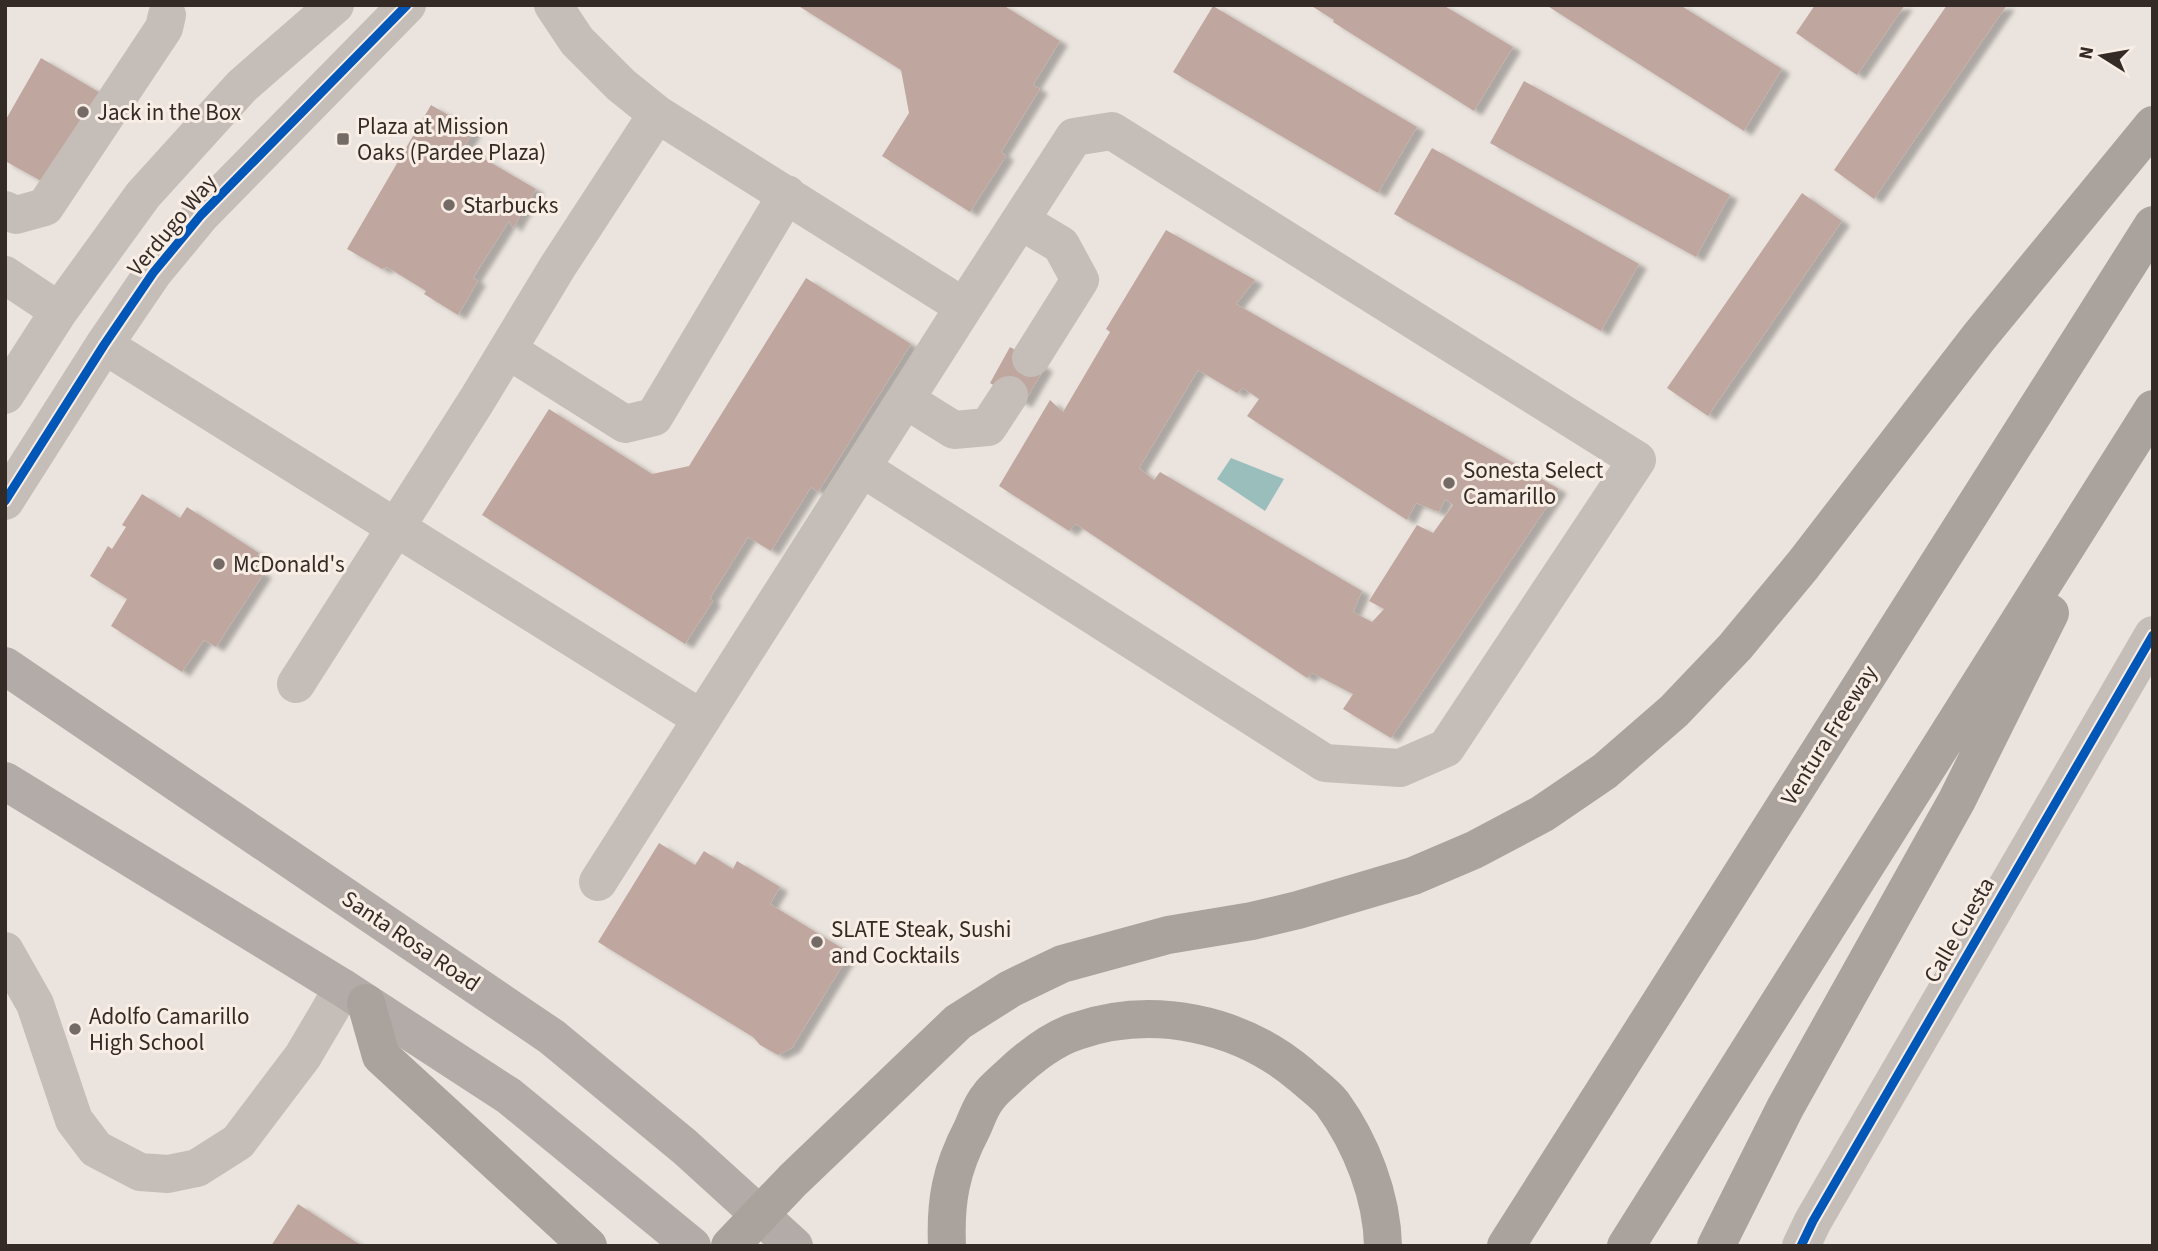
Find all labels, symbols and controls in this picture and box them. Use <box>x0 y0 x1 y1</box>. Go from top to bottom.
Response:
north arrow <box>2067 21 2137 91</box>
text: N <box>2072 44 2101 62</box>
place label: Jack in the Box <box>97 96 241 129</box>
marker: Jack in the Box <box>75 104 91 120</box>
place label: Plaza at Mission Oaks (Pardee Plaza) <box>357 110 546 169</box>
marker: Plaza at Mission Oaks (Pardee Plaza) <box>335 131 351 147</box>
street label: Verdugo Way <box>119 167 225 283</box>
place label: Starbucks <box>463 189 558 222</box>
marker: Starbucks <box>441 197 457 213</box>
place label: Sonesta Select Camarillo <box>1463 454 1604 513</box>
marker: Sonesta Select Camarillo <box>1441 475 1457 491</box>
place label: McDonald's <box>233 548 345 581</box>
marker: McDonald's <box>211 556 227 572</box>
street label: Ventura Freeway <box>1773 658 1885 811</box>
street label: Calle Cuesta <box>1915 871 2003 989</box>
street label: Santa Rosa Road <box>335 882 487 1000</box>
place label: SLATE Steak, Sushi and Cocktails <box>831 913 1011 972</box>
marker: SLATE Steak, Sushi and Cocktails <box>809 934 825 950</box>
place label: Adolfo Camarillo High School <box>89 1000 249 1059</box>
marker: Adolfo Camarillo High School <box>67 1021 83 1037</box>

